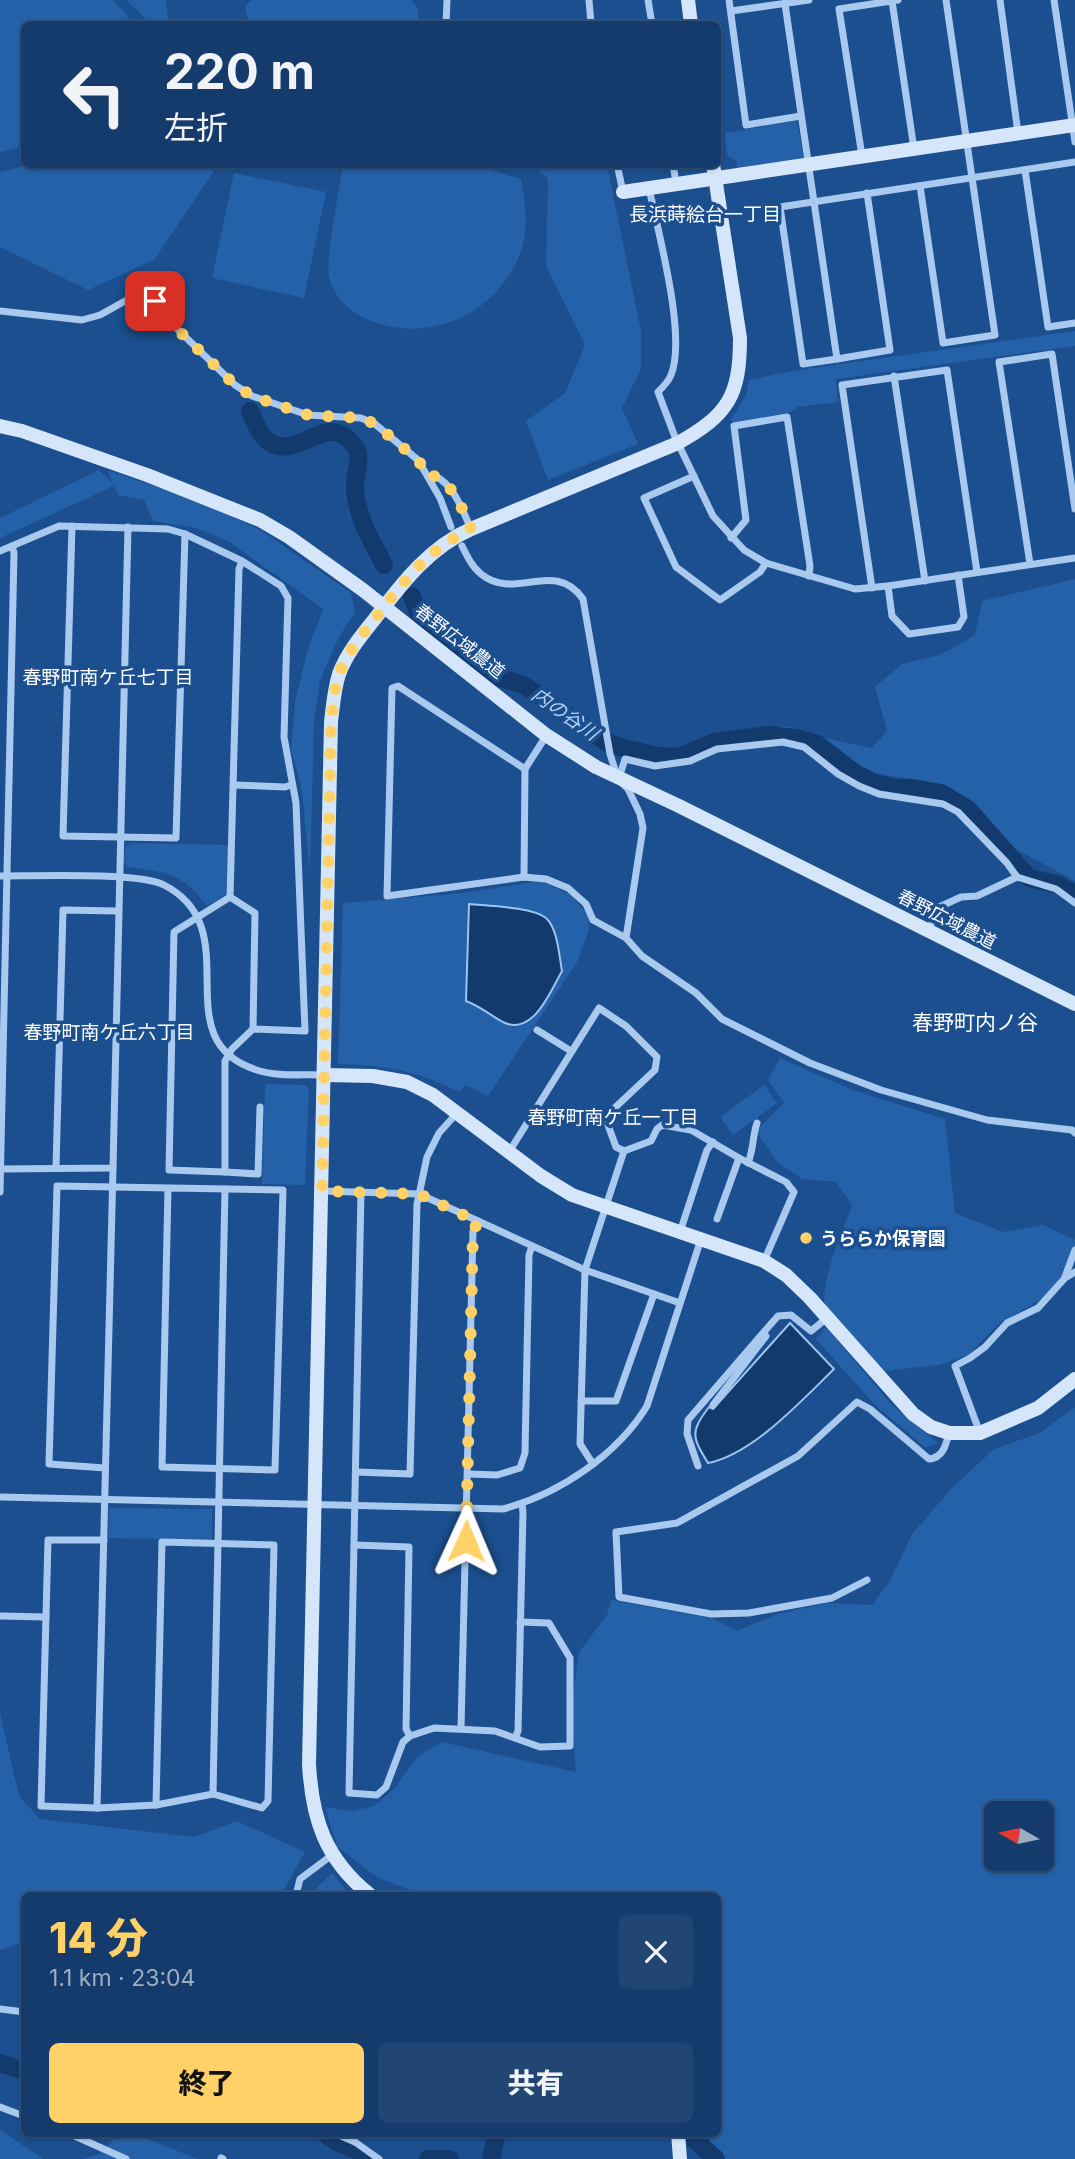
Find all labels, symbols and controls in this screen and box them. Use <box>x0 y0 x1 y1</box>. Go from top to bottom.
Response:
text: 220 m <box>164 42 315 101</box>
icon: left <box>49 49 140 140</box>
text: 左折 <box>164 108 228 147</box>
district label: 長浜蒔絵台一丁目 <box>629 203 781 226</box>
pin <box>125 271 185 331</box>
icon: arrive <box>136 282 174 320</box>
street label: 春野広域農道 <box>411 599 509 683</box>
district label: 春野町南ケ丘七丁目 <box>22 666 194 689</box>
water label: 内の谷川 <box>527 683 604 746</box>
street label: 春野広域農道 <box>894 885 1000 953</box>
district label: 春野町内ノ谷 <box>912 1010 1038 1035</box>
district label: 春野町南ケ丘六丁目 <box>23 1021 195 1044</box>
district label: 春野町南ケ丘一丁目 <box>527 1106 699 1129</box>
place label: うららか保育園 <box>820 1228 946 1249</box>
marker: うららか保育園 <box>798 1230 814 1246</box>
position arrow <box>429 1504 503 1578</box>
north arrow <box>984 1801 1054 1871</box>
map controls <box>984 1801 1054 1871</box>
text: 14 分 <box>49 1912 148 1963</box>
button: close <box>619 1915 693 1989</box>
text: 1.1 km · 23:04 <box>49 1964 195 1992</box>
button: 終了 <box>49 2043 364 2123</box>
button: 共有 <box>378 2043 693 2123</box>

